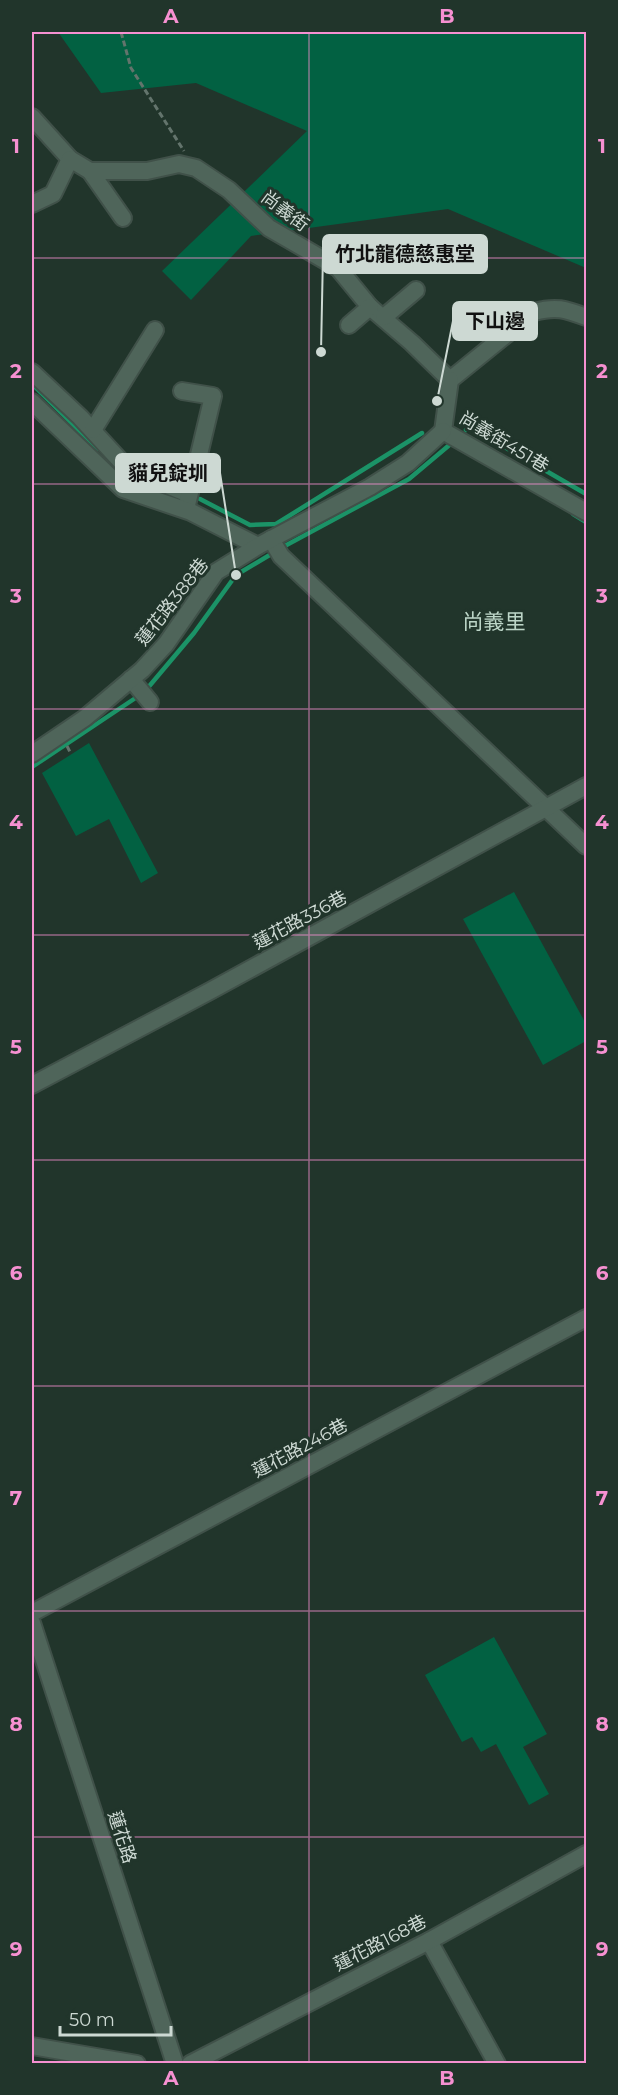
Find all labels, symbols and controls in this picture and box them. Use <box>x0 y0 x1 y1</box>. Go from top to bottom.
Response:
text: A <box>162 4 179 28</box>
text: B <box>439 4 455 28</box>
text: 1 <box>12 134 20 158</box>
text: 1 <box>598 134 606 158</box>
street label: 尚義街 <box>257 186 313 236</box>
callout: 竹北龍德慈惠堂 <box>323 235 487 273</box>
text: 竹北龍德慈惠堂 <box>335 242 475 266</box>
callout: 下山邊 <box>453 302 537 340</box>
text: 下山邊 <box>465 309 525 333</box>
text: 2 <box>10 359 22 383</box>
text: 2 <box>596 359 608 383</box>
street label: 尚義街451巷 <box>455 407 553 477</box>
callout: 貓兒錠圳 <box>116 454 220 492</box>
text: 貓兒錠圳 <box>128 461 208 485</box>
street label: 蓮花路388巷 <box>131 554 213 650</box>
text: 3 <box>9 584 22 608</box>
text: 3 <box>595 584 608 608</box>
district label: 尚義里 <box>463 609 526 634</box>
text: 4 <box>9 810 23 834</box>
text: 4 <box>595 810 609 834</box>
street label: 蓮花路336巷 <box>249 886 351 954</box>
text: 5 <box>10 1035 22 1059</box>
text: 5 <box>596 1035 608 1059</box>
text: 6 <box>10 1261 23 1285</box>
text: 6 <box>596 1261 609 1285</box>
street label: 蓮花路246巷 <box>249 1414 351 1482</box>
text: 7 <box>10 1486 22 1510</box>
text: 7 <box>596 1486 608 1510</box>
text: 8 <box>9 1712 23 1736</box>
text: 8 <box>595 1712 609 1736</box>
street label: 蓮花路 <box>103 1808 141 1866</box>
street label: 蓮花路168巷 <box>330 1910 430 1976</box>
text: 9 <box>10 1937 22 1961</box>
text: 9 <box>596 1937 608 1961</box>
scale bar <box>60 1999 171 2037</box>
text: 50 m <box>69 2009 115 2031</box>
text: A <box>162 2066 179 2090</box>
text: B <box>439 2066 455 2090</box>

